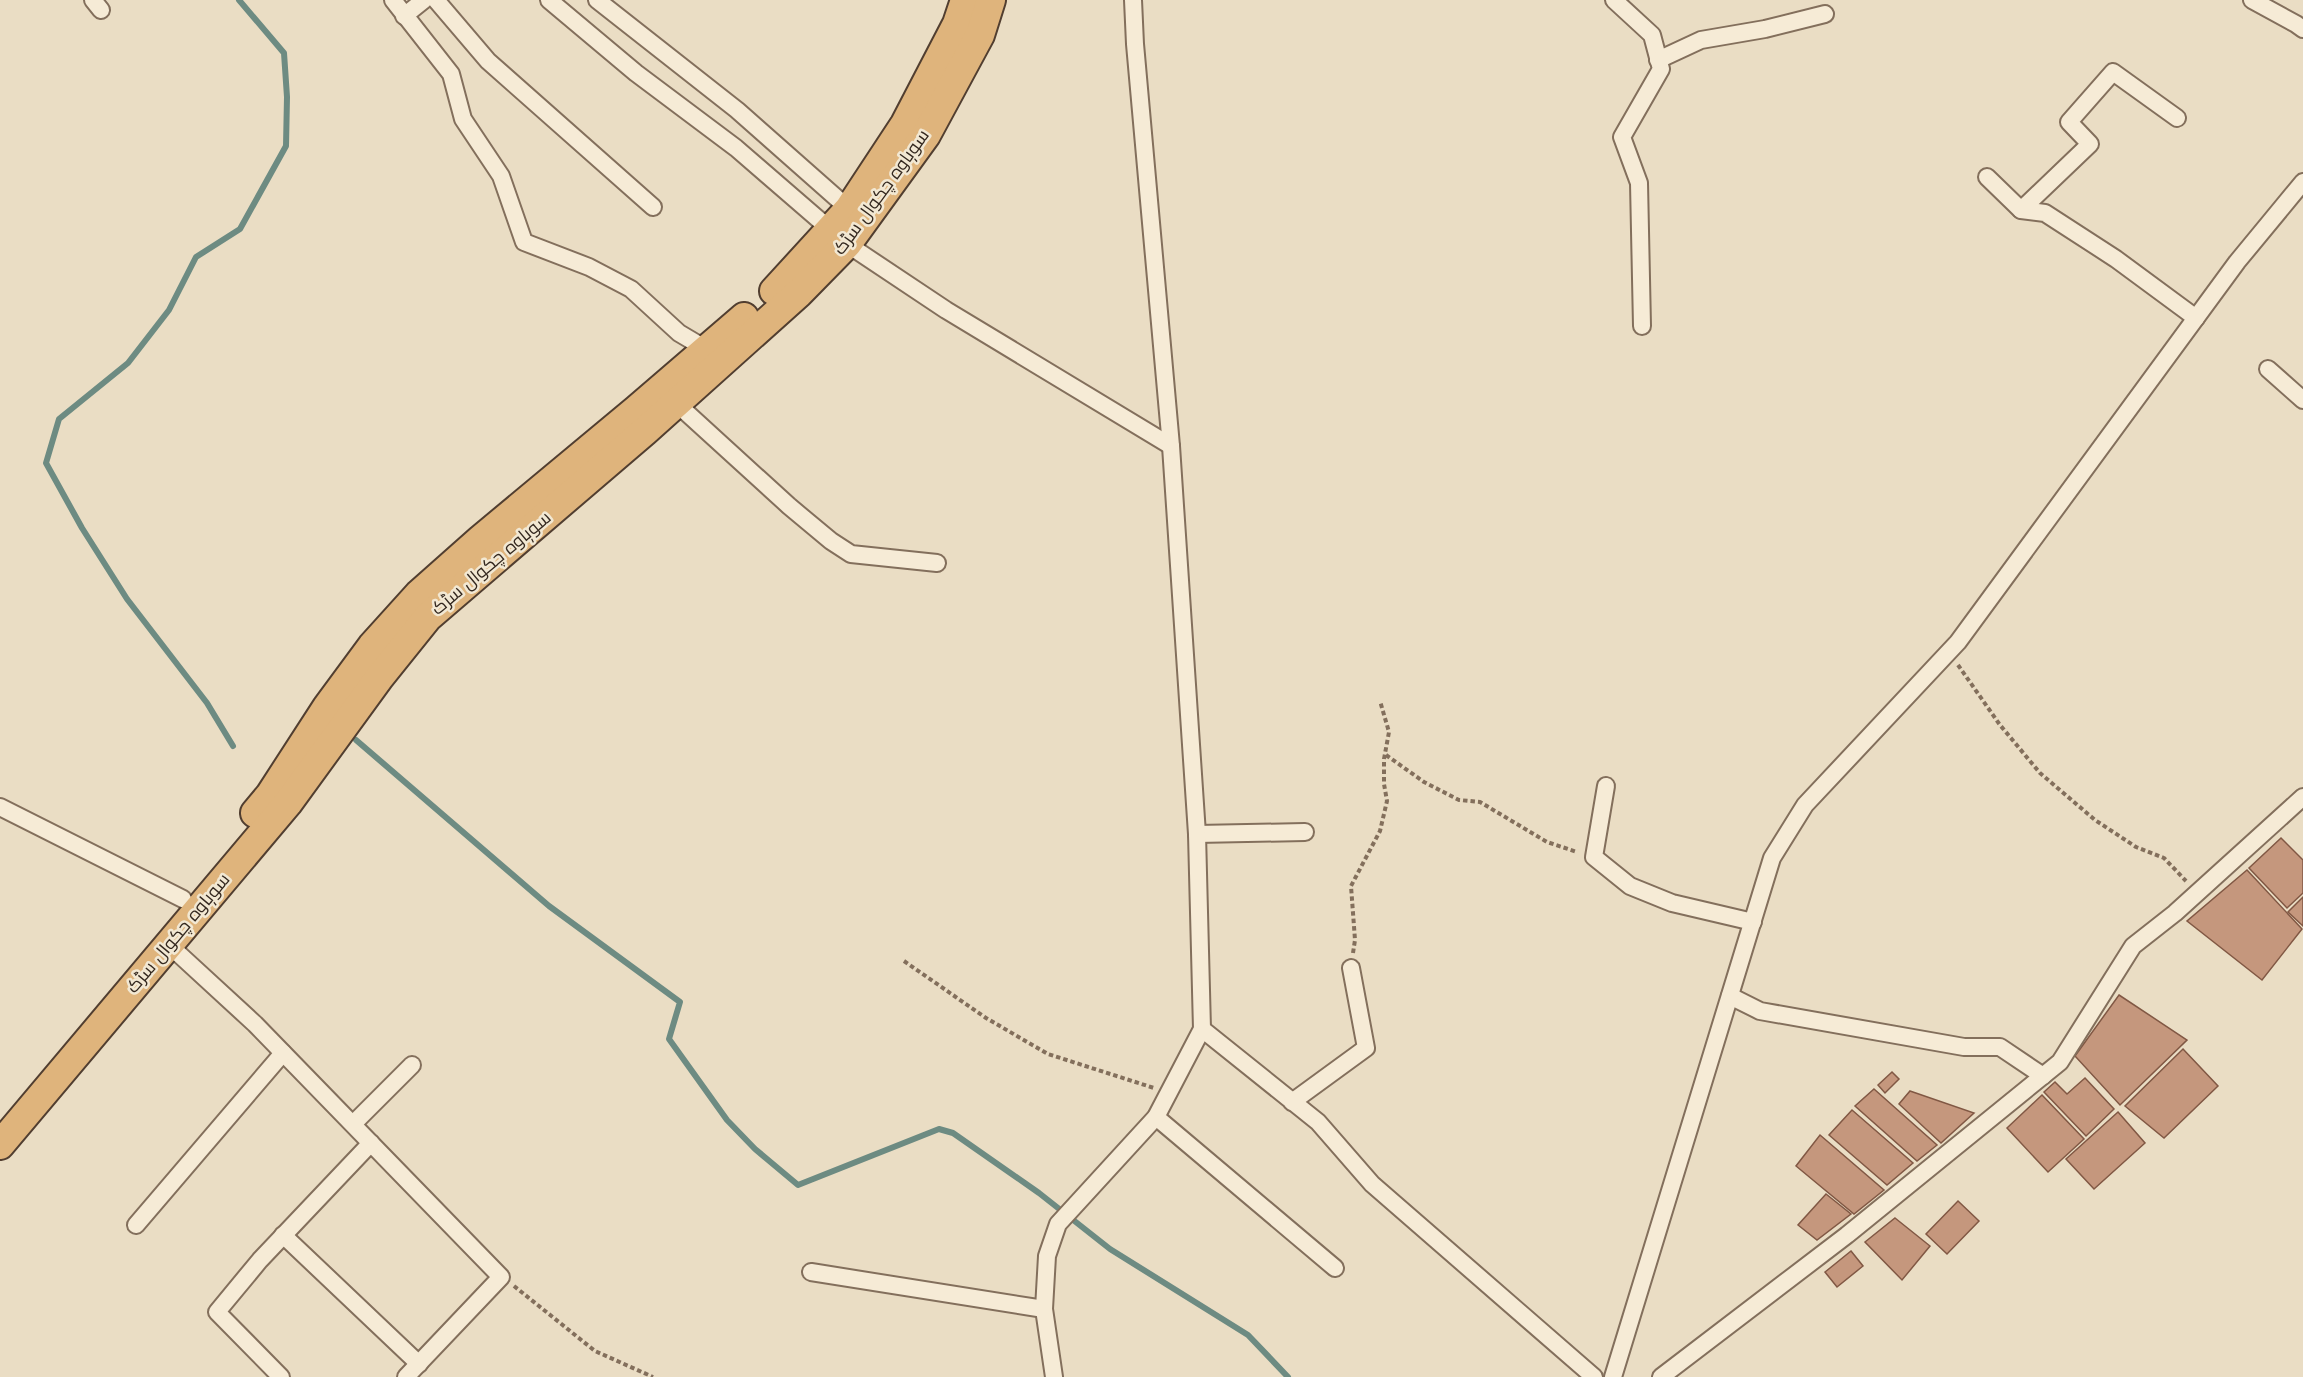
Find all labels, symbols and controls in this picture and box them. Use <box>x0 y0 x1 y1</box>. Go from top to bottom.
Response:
street label: سوہاوہ چکوال سڑک <box>828 125 935 260</box>
street label: سوہاوہ چکوال سڑک <box>427 507 556 620</box>
street label: سوہاوہ چکوال سڑک <box>122 869 235 998</box>

